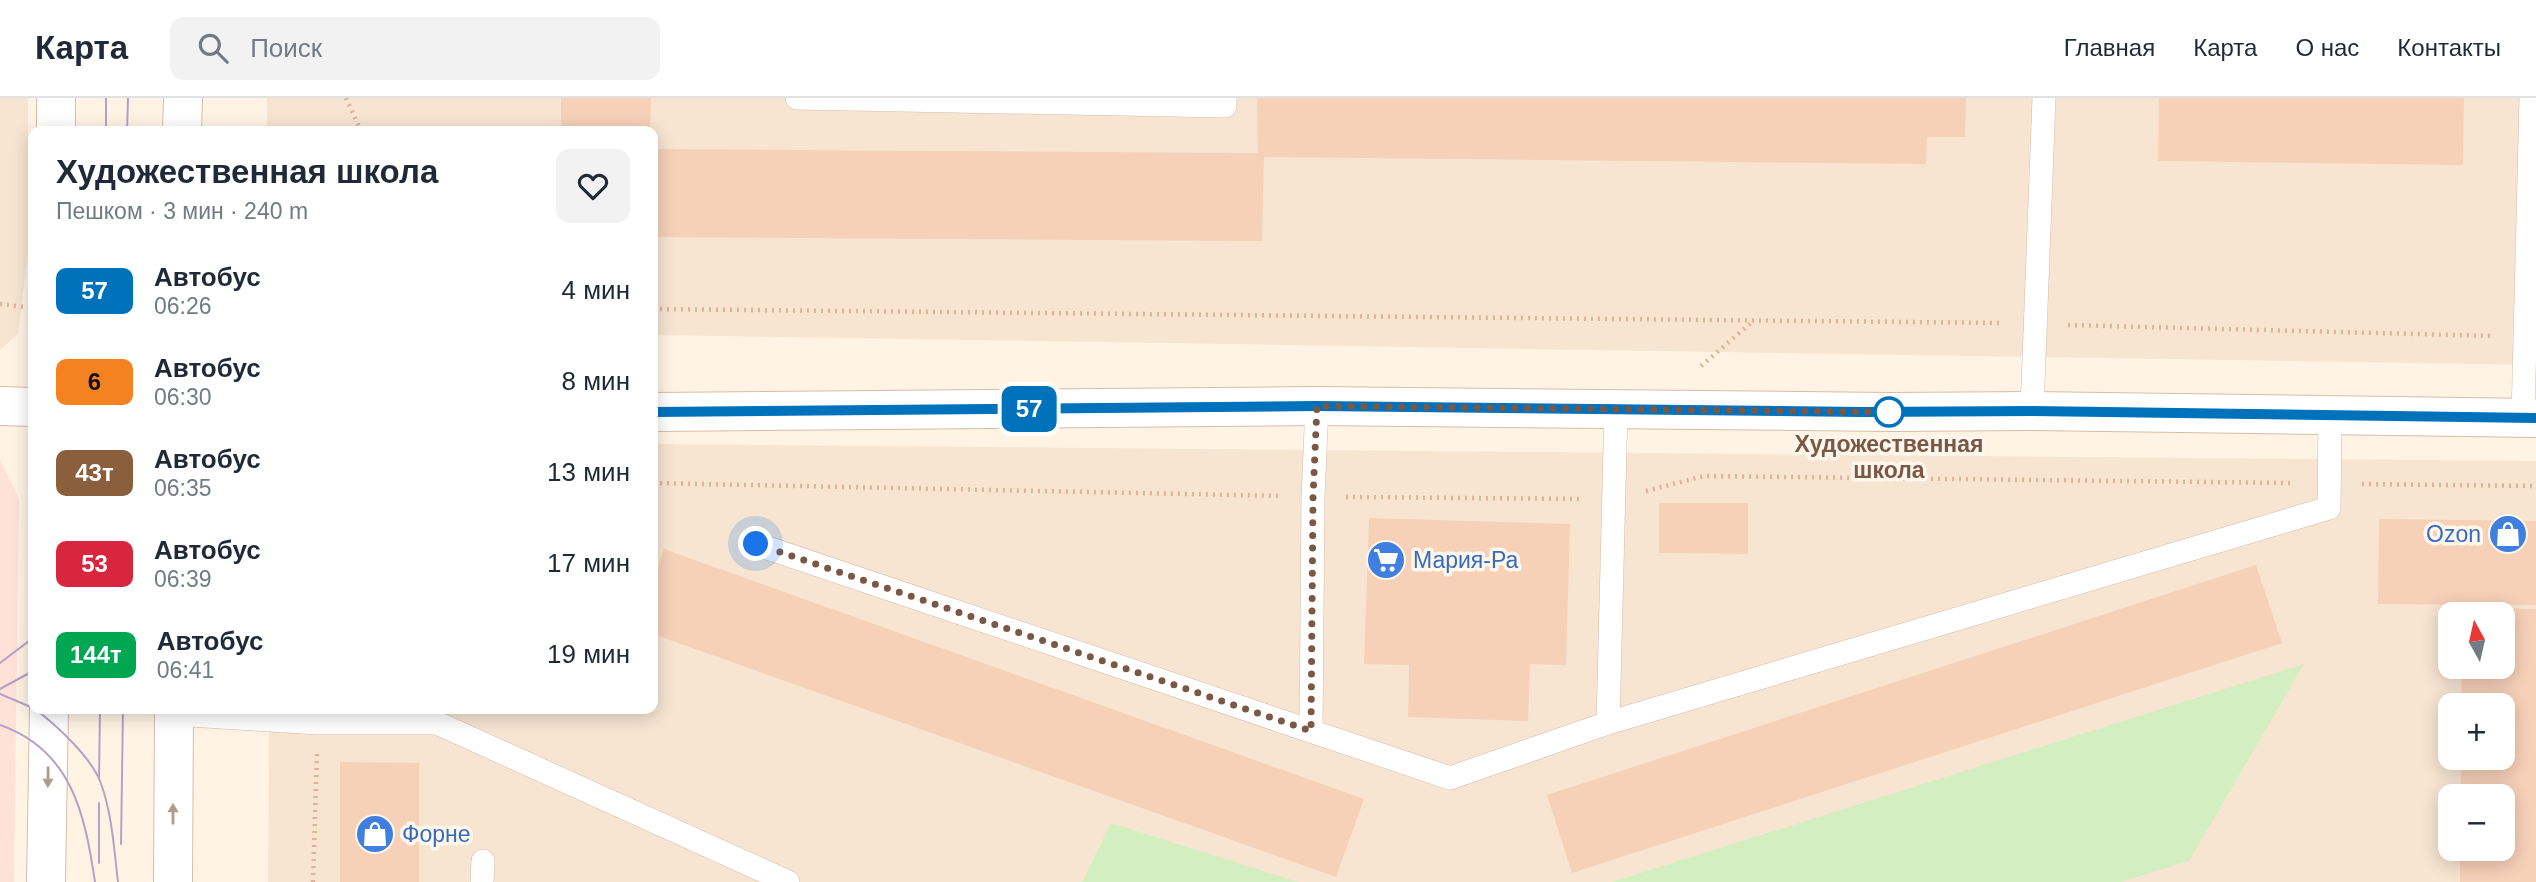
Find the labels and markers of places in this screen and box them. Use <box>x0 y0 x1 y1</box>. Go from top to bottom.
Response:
marker: Художественная школа <box>1874 397 1904 427</box>
place label: Художественная школа <box>1795 431 1983 483</box>
shop icon: Ozon <box>2487 513 2529 555</box>
place label: Ozon <box>2426 521 2481 547</box>
supermarket icon: Мария-Ра <box>1365 539 1407 581</box>
place label: Мария-Ра <box>1413 547 1519 573</box>
shop icon: Форне <box>354 813 396 855</box>
place label: Форне <box>402 821 471 847</box>

